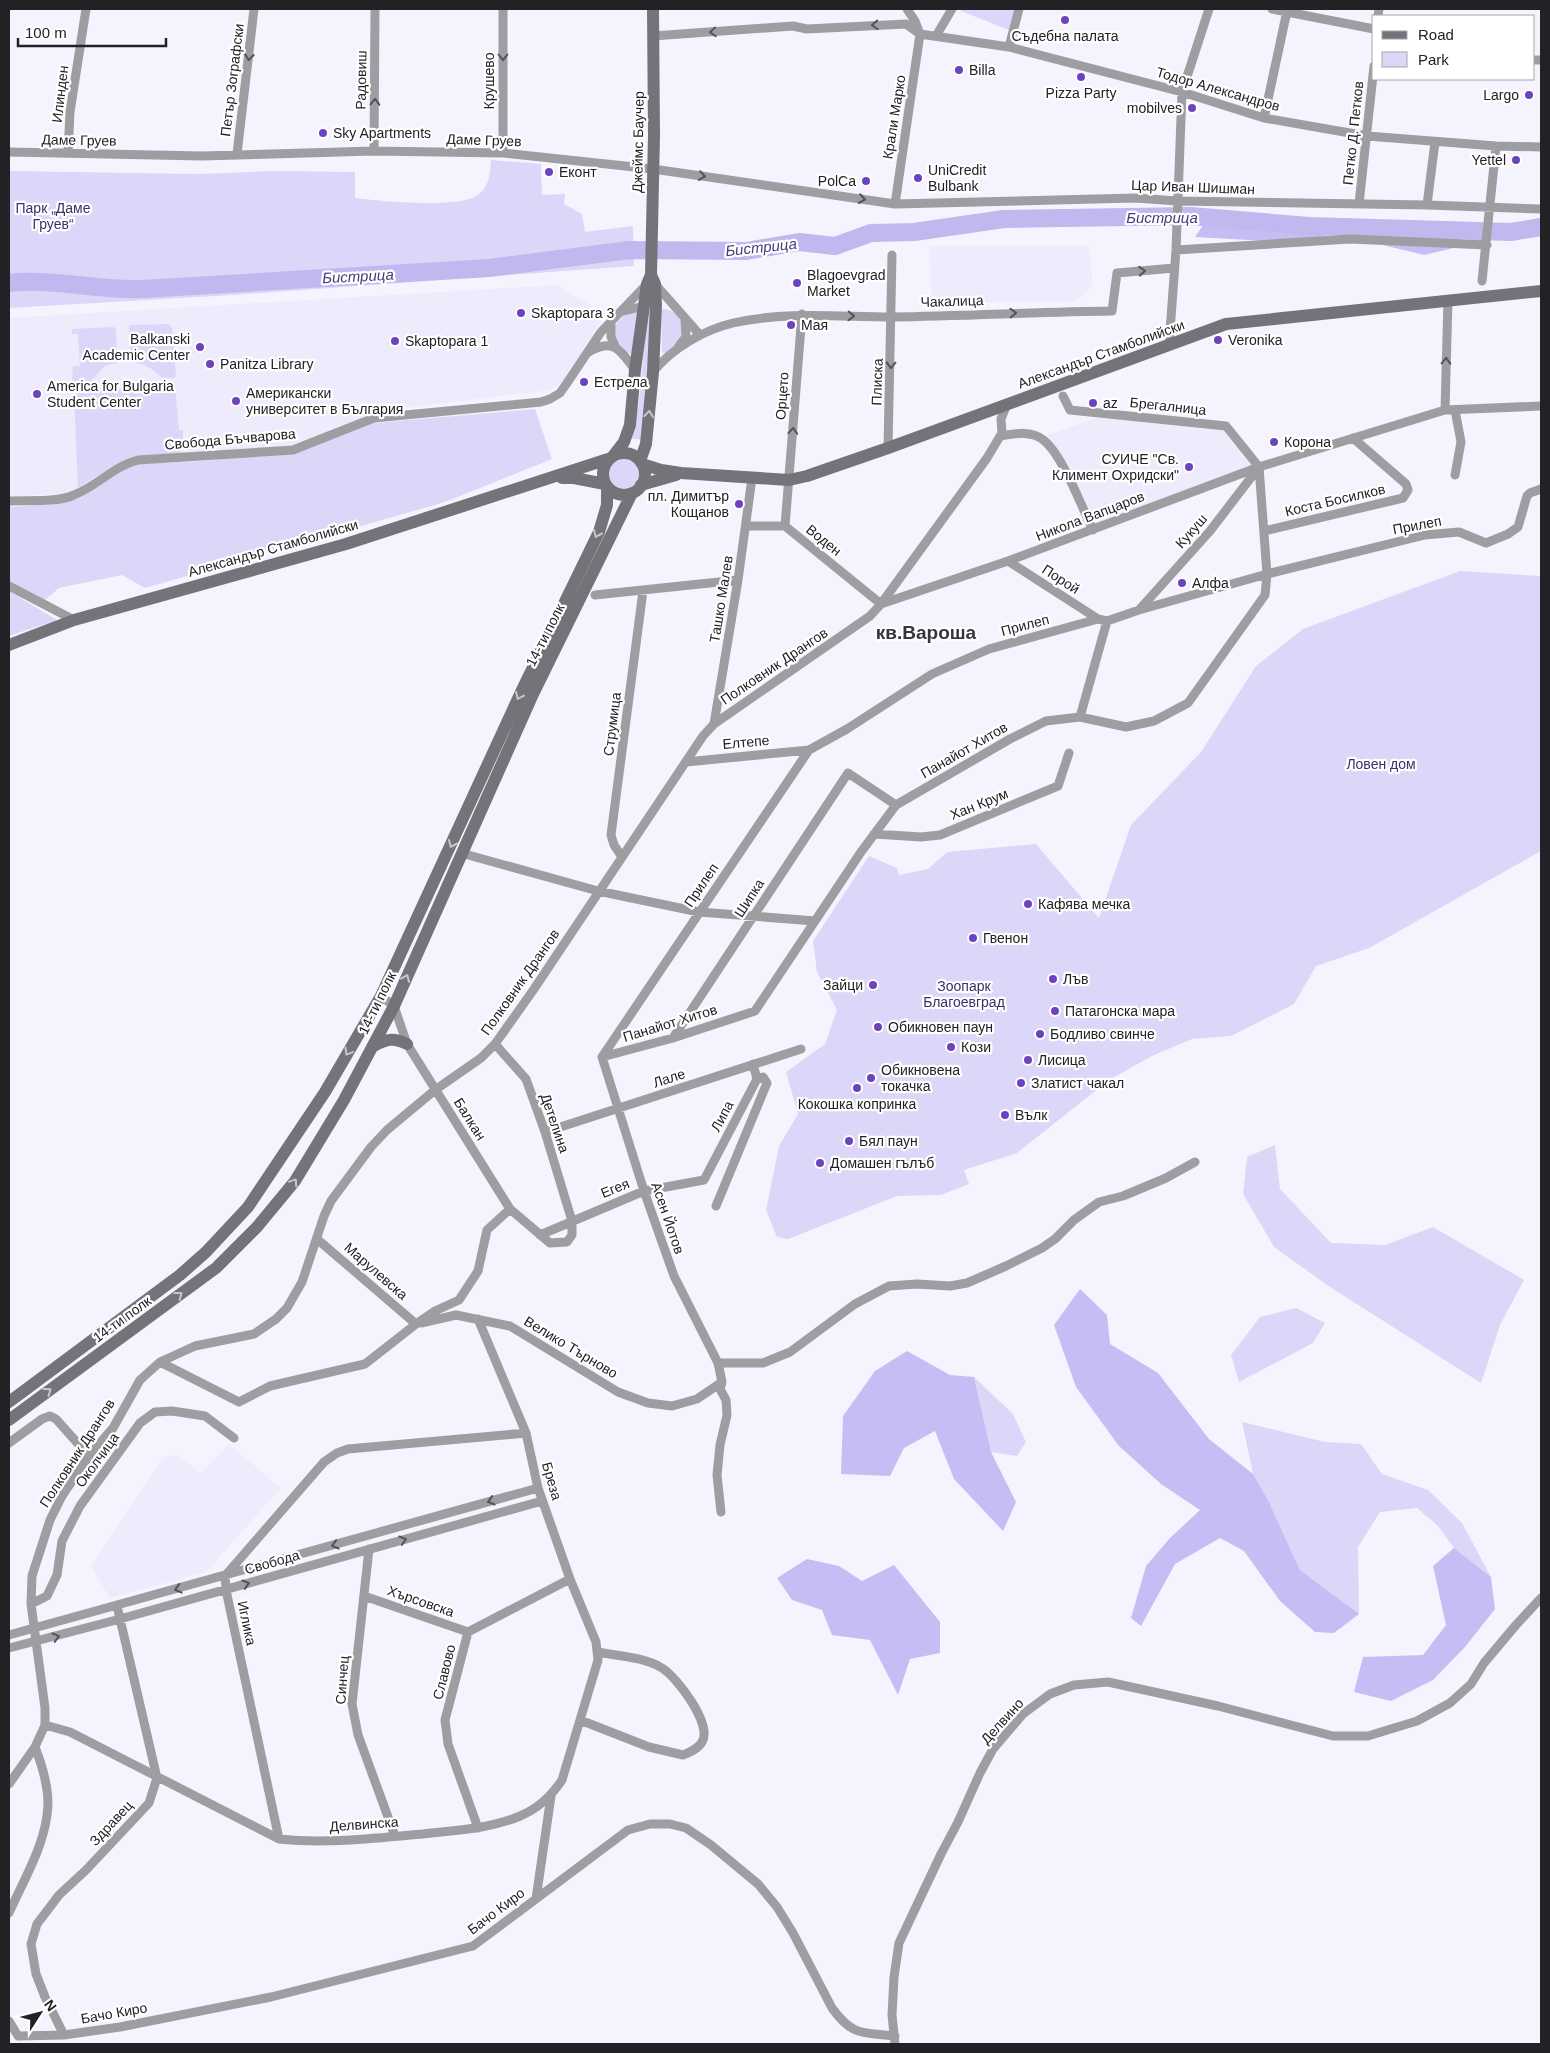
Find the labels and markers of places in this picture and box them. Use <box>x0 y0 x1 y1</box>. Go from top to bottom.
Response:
marker: Съдебна палата <box>1059 14 1071 26</box>
place label: Съдебна палата <box>1011 28 1119 44</box>
place label: Billa <box>969 62 996 78</box>
marker: Billa <box>953 64 965 76</box>
marker: Pizza Party <box>1075 71 1087 83</box>
place label: Pizza Party <box>1046 85 1116 101</box>
place label: Largo <box>1483 87 1519 103</box>
marker: Largo <box>1523 89 1535 101</box>
place label: mobilves <box>1127 100 1182 116</box>
marker: mobilves <box>1186 102 1198 114</box>
place label: Sky Apartments <box>333 125 431 141</box>
marker: Sky Apartments <box>317 127 329 139</box>
place label: Yettel <box>1471 152 1506 168</box>
marker: Yettel <box>1510 154 1522 166</box>
place label: UniCredit Bulbank <box>928 162 986 194</box>
place label: Еконт <box>559 164 597 180</box>
marker: Еконт <box>543 166 555 178</box>
marker: UniCredit Bulbank <box>912 172 924 184</box>
place label: PolCa <box>818 173 856 189</box>
marker: PolCa <box>860 175 872 187</box>
place label: Blagoevgrad Market <box>807 267 886 299</box>
marker: Blagoevgrad Market <box>791 277 803 289</box>
place label: Skaptopara 3 <box>531 305 614 321</box>
marker: Skaptopara 3 <box>515 307 527 319</box>
place label: Мая <box>801 317 828 333</box>
marker: Мая <box>785 319 797 331</box>
place label: Balkanski Academic Center <box>83 331 190 363</box>
place label: Veronika <box>1228 332 1283 348</box>
place label: Skaptopara 1 <box>405 333 488 349</box>
marker: Veronika <box>1212 334 1224 346</box>
marker: Skaptopara 1 <box>389 335 401 347</box>
marker: Balkanski Academic Center <box>194 341 206 353</box>
place label: Panitza Library <box>220 356 313 372</box>
marker: Panitza Library <box>204 358 216 370</box>
place label: Естрела <box>594 374 648 390</box>
marker: Естрела <box>578 376 590 388</box>
place label: America for Bulgaria Student Center <box>47 378 174 410</box>
place label: Американски университет в България <box>246 385 403 417</box>
marker: America for Bulgaria Student Center <box>31 388 43 400</box>
marker: Американски университет в България <box>230 395 242 407</box>
place label: az <box>1103 395 1118 411</box>
marker: az <box>1087 397 1099 409</box>
place label: Корона <box>1284 434 1331 450</box>
marker: Корона <box>1268 436 1280 448</box>
place label: СУИЧЕ "Св. Климент Охридски" <box>1052 451 1179 483</box>
marker: СУИЧЕ "Св. Климент Охридски" <box>1183 461 1195 473</box>
place label: пл. Димитър Кощанов <box>648 488 729 520</box>
marker: пл. Димитър Кощанов <box>733 498 745 510</box>
place label: Алфа <box>1192 575 1229 591</box>
marker: Алфа <box>1176 577 1188 589</box>
place label: Кафява мечка <box>1038 896 1131 912</box>
marker: Кафява мечка <box>1022 898 1034 910</box>
place label: Гвенон <box>983 930 1028 946</box>
marker: Гвенон <box>967 932 979 944</box>
place label: Лъв <box>1063 971 1088 987</box>
marker: Лъв <box>1047 973 1059 985</box>
place label: Зайци <box>823 977 863 993</box>
marker: Зайци <box>867 979 879 991</box>
place label: Патагонска мара <box>1065 1003 1175 1019</box>
marker: Патагонска мара <box>1049 1005 1061 1017</box>
place label: Обикновен паун <box>888 1019 993 1035</box>
marker: Обикновен паун <box>872 1021 884 1033</box>
place label: Бодливо свинче <box>1050 1026 1155 1042</box>
marker: Бодливо свинче <box>1034 1028 1046 1040</box>
place label: Кози <box>961 1039 991 1055</box>
marker: Кози <box>945 1041 957 1053</box>
place label: Лисица <box>1038 1052 1086 1068</box>
marker: Лисица <box>1022 1054 1034 1066</box>
place label: Обикновена токачка <box>881 1062 960 1094</box>
marker: Обикновена токачка <box>865 1072 877 1084</box>
place label: Златист чакал <box>1031 1075 1124 1091</box>
marker: Златист чакал <box>1015 1077 1027 1089</box>
marker: Кокошка копринка <box>851 1082 863 1094</box>
place label: Кокошка копринка <box>798 1096 916 1112</box>
place label: Вълк <box>1015 1107 1048 1123</box>
marker: Вълк <box>999 1109 1011 1121</box>
place label: Бял паун <box>859 1133 918 1149</box>
marker: Бял паун <box>843 1135 855 1147</box>
place label: Домашен гълъб <box>830 1155 934 1171</box>
marker: Домашен гълъб <box>814 1157 826 1169</box>

